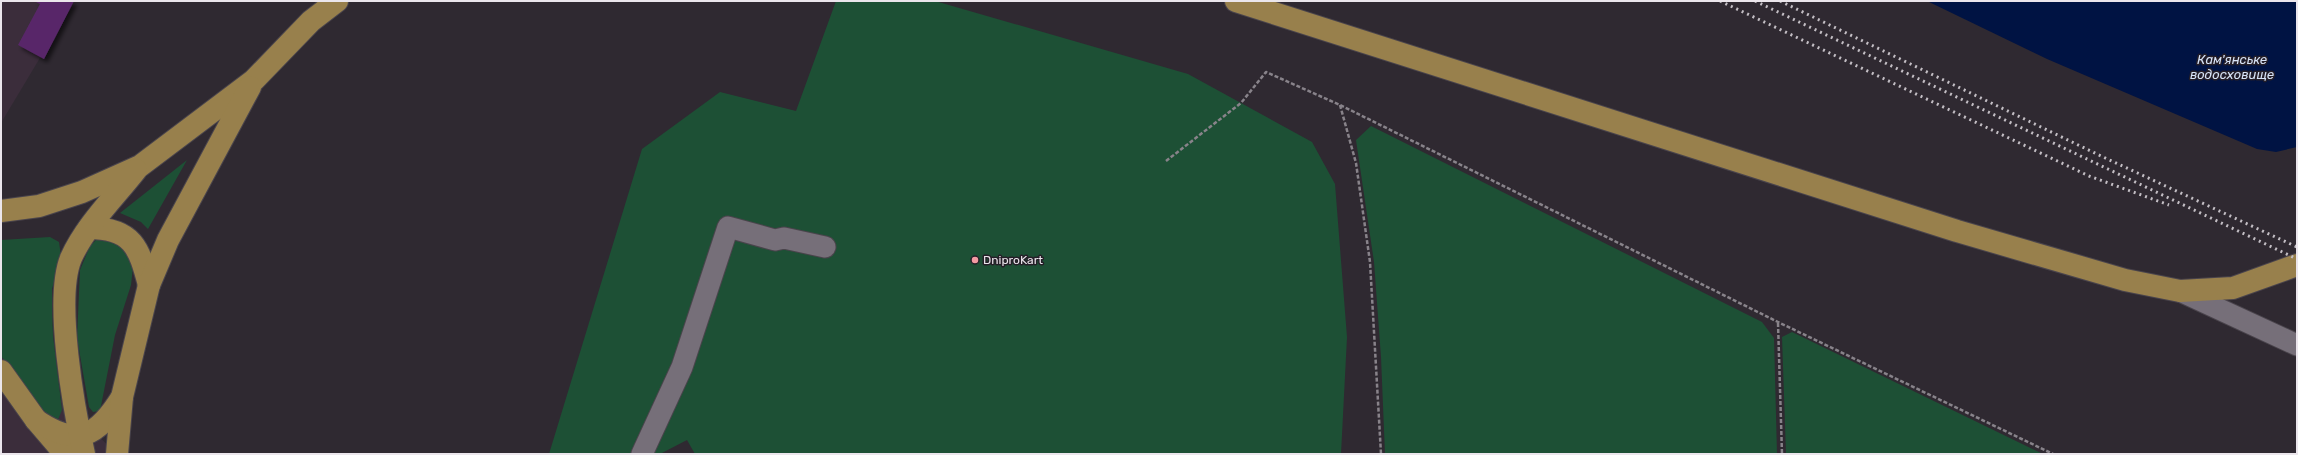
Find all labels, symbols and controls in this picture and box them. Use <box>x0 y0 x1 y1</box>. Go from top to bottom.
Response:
water label: Кам'янське водосховище <box>2190 52 2274 82</box>
place label: DniproKart <box>983 253 1043 267</box>
marker: DniproKart <box>970 255 980 265</box>

